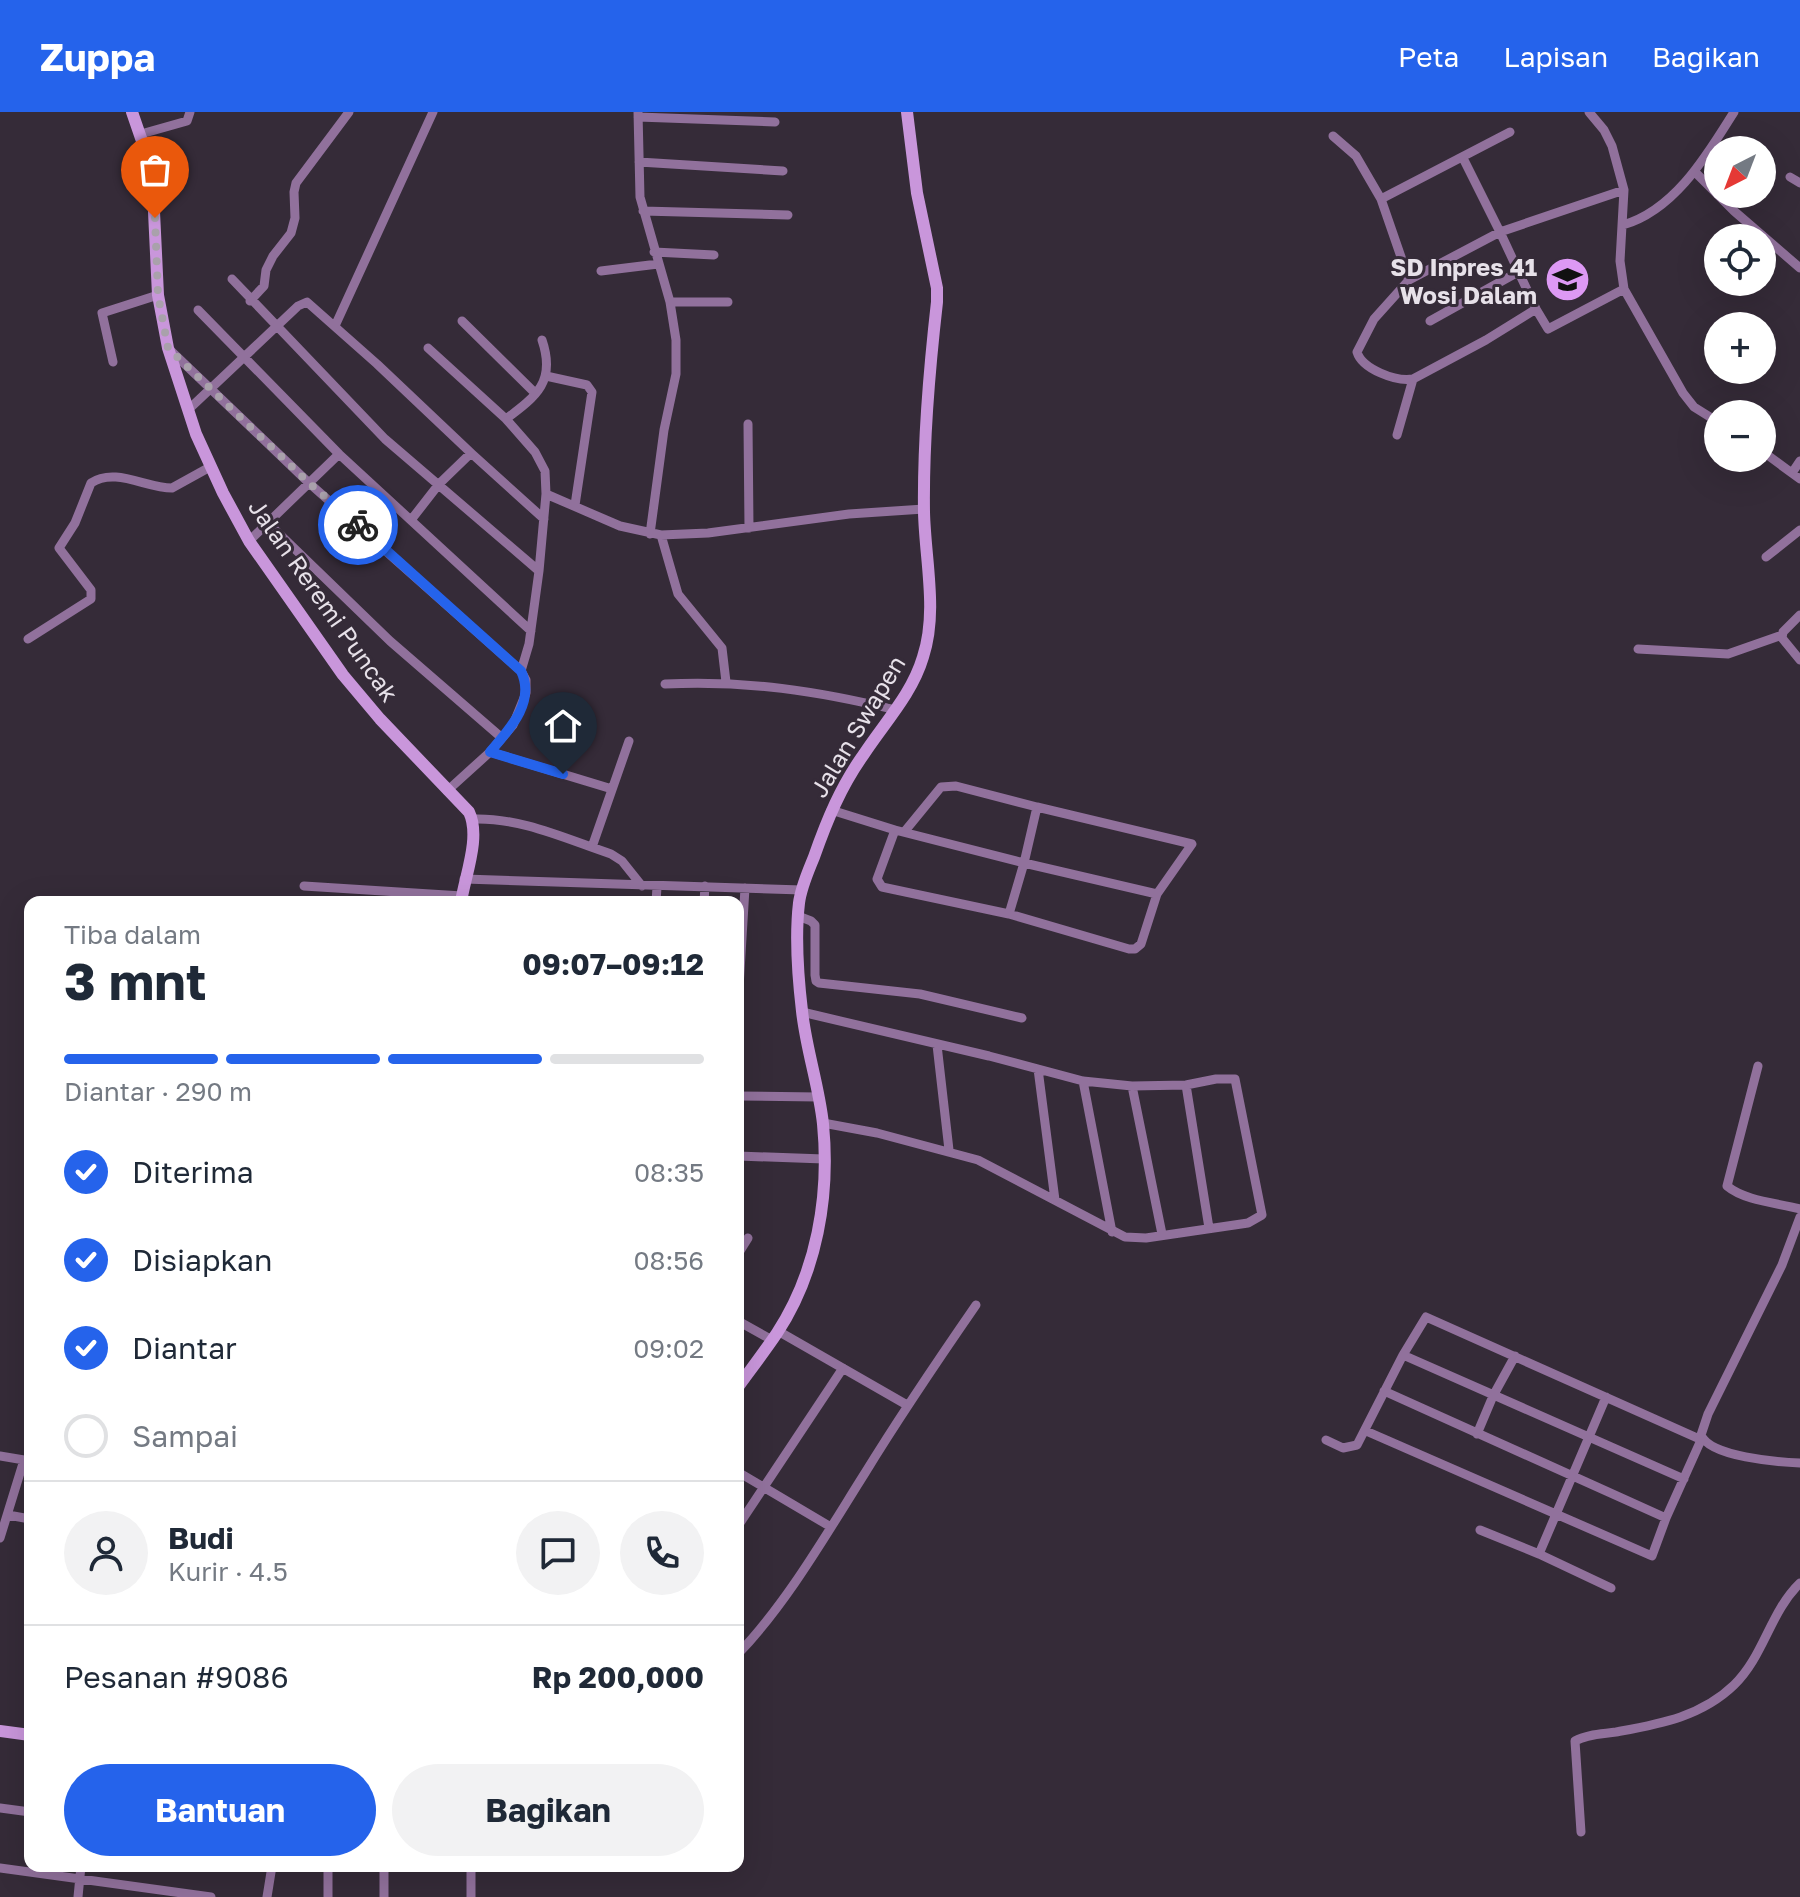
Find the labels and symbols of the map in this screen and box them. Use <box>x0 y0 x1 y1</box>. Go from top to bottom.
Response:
pin <box>121 136 189 218</box>
north arrow <box>1704 136 1776 208</box>
place label: SD Inpres 41 Wosi Dalam <box>1390 252 1537 309</box>
school or university icon: SD Inpres 41 Wosi Dalam <box>1544 256 1592 304</box>
courier <box>318 485 398 565</box>
street label: Jalan Reremi Puncak <box>243 493 405 707</box>
street label: Jalan Swapen <box>803 650 911 802</box>
pin <box>529 692 597 774</box>

